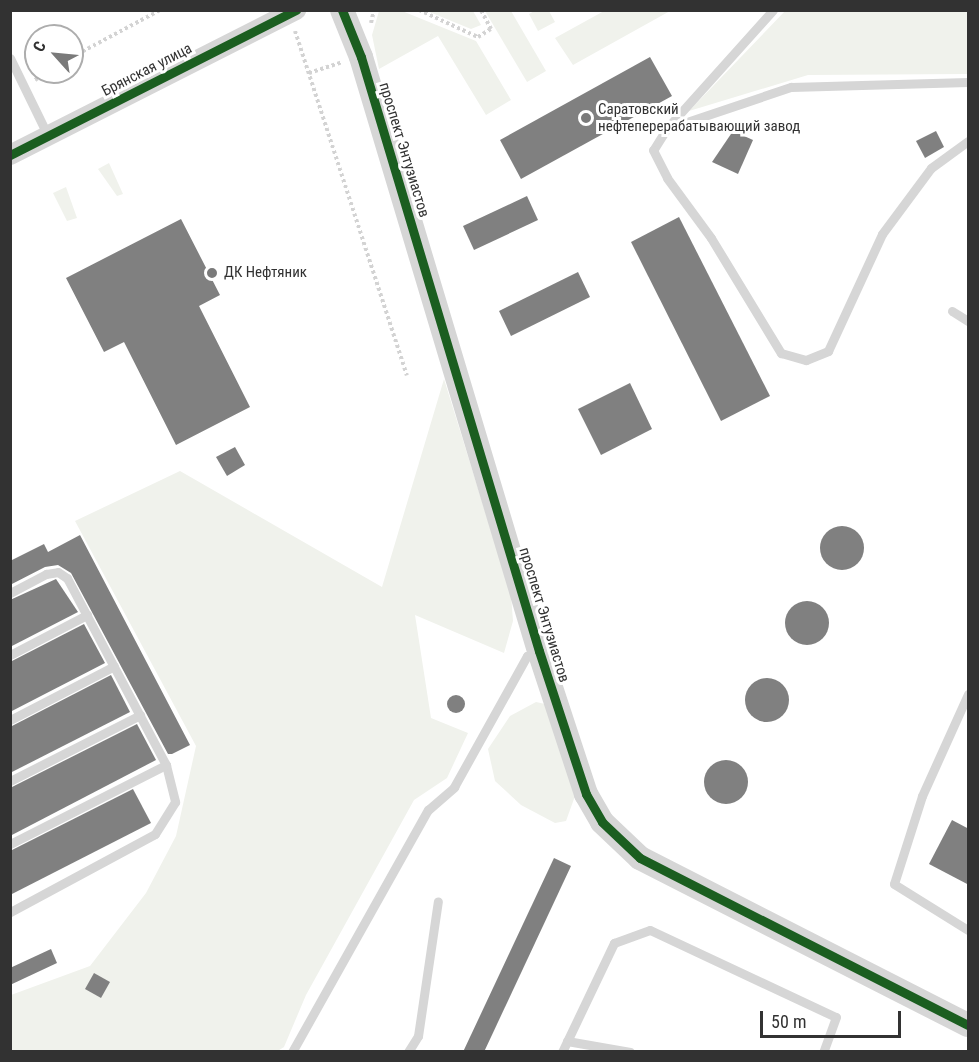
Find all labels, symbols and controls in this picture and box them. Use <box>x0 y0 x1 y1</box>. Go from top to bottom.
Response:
north arrow <box>24 24 84 84</box>
text: С <box>29 38 50 55</box>
street label: Брянская улица <box>99 40 195 100</box>
street label: проспект Энтузиастов <box>375 80 433 220</box>
place label: Саратовский нефтеперерабатывающий завод <box>598 100 800 135</box>
marker: Саратовский нефтеперерабатывающий завод <box>579 111 593 125</box>
place label: ДК Нефтяник <box>224 264 307 282</box>
marker: ДК Нефтяник <box>205 266 219 280</box>
street label: проспект Энтузиастов <box>515 545 573 685</box>
scale bar <box>763 999 904 1037</box>
text: 50 m <box>771 1011 806 1032</box>

